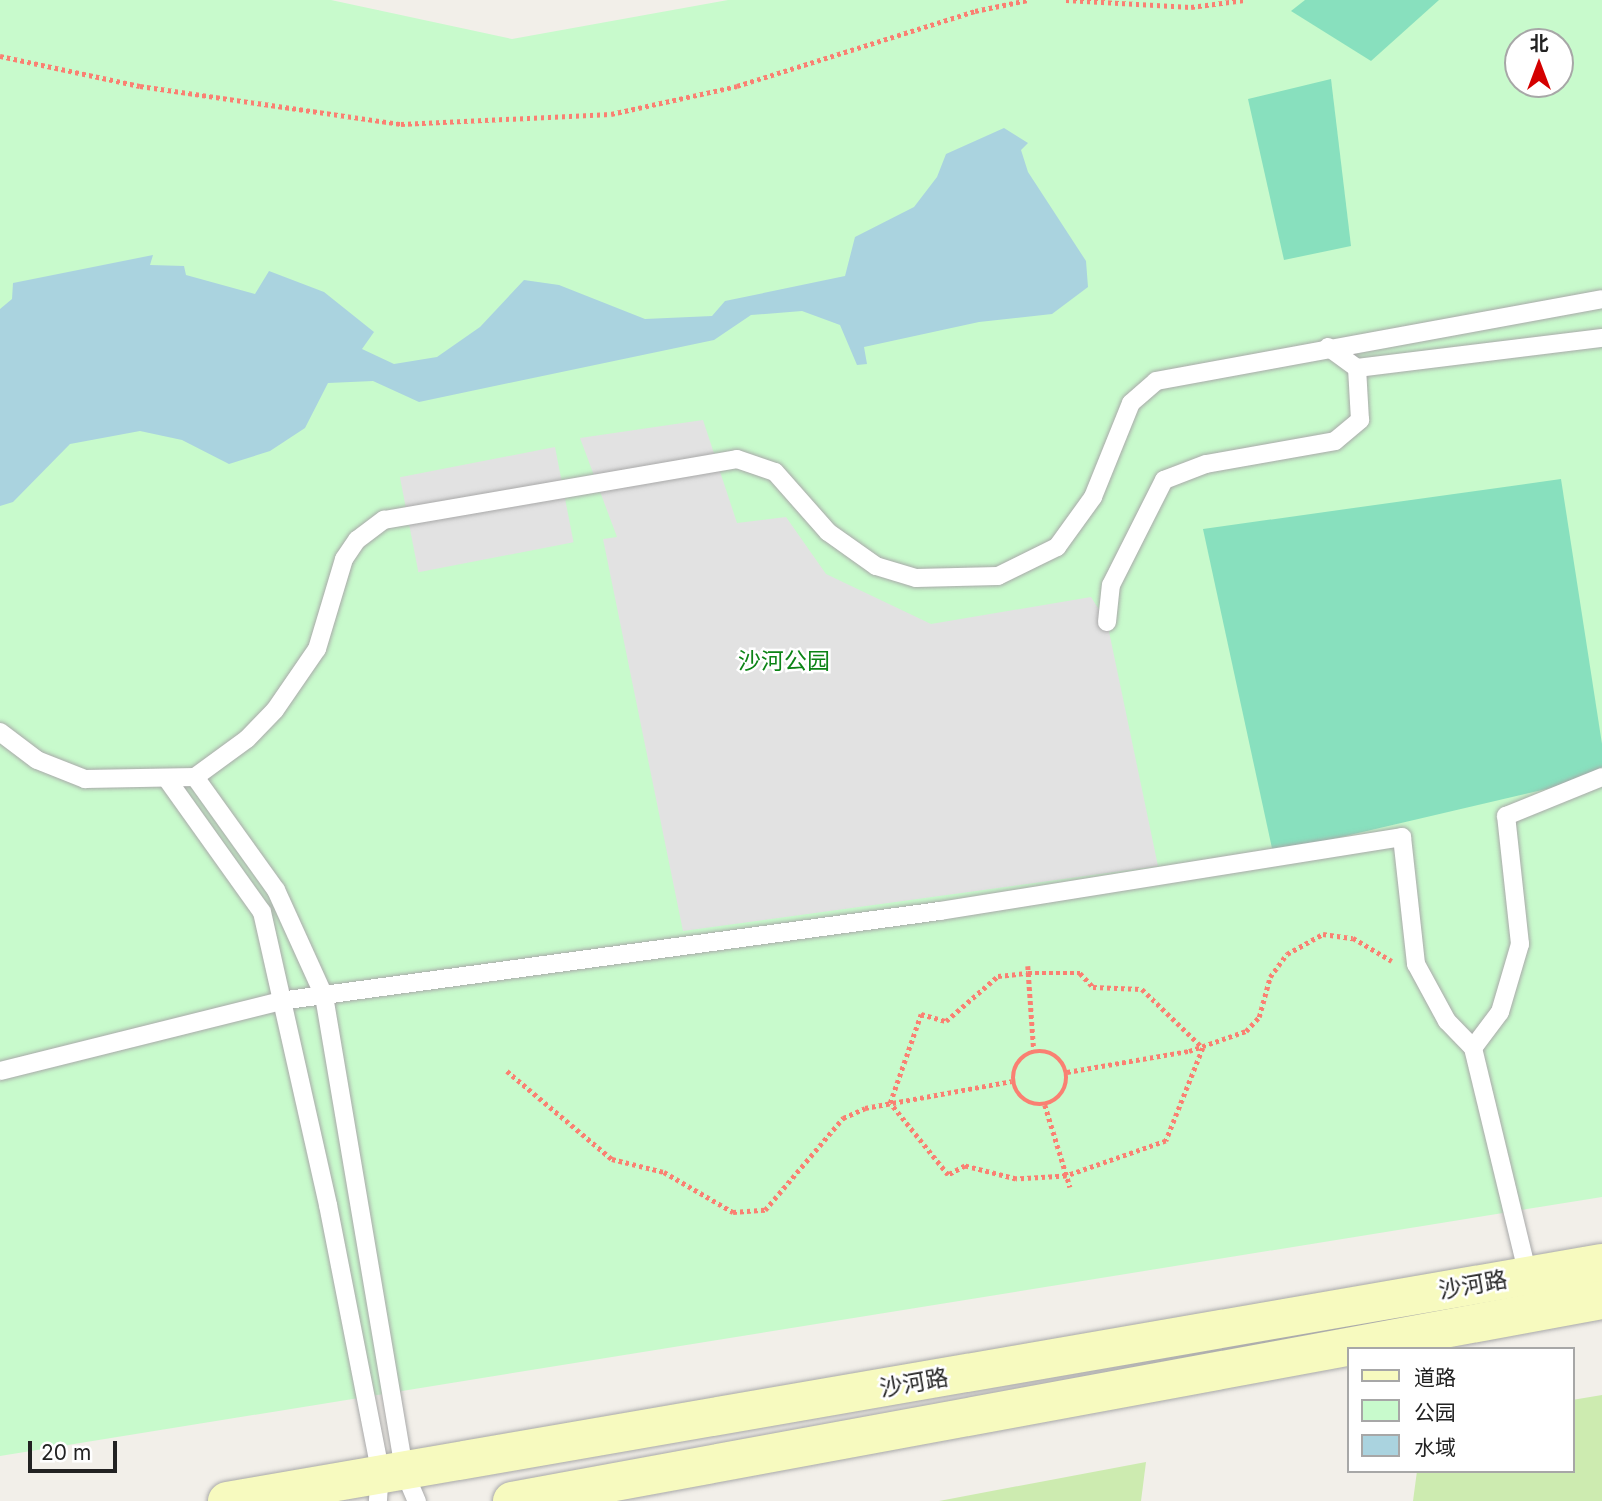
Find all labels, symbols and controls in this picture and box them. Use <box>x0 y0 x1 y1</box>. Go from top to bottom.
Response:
north arrow <box>1504 28 1574 98</box>
text: 北 <box>1529 32 1549 55</box>
park label: 沙河公园 <box>738 647 830 675</box>
street label: 沙河路 <box>1437 1265 1509 1305</box>
legend <box>1346 1347 1574 1473</box>
street label: 沙河路 <box>878 1363 950 1403</box>
text: 道路 <box>1414 1365 1456 1390</box>
text: 公园 <box>1414 1400 1456 1425</box>
scale bar <box>32 1428 121 1472</box>
text: 水域 <box>1414 1435 1456 1460</box>
text: 20 m <box>41 1440 91 1465</box>

